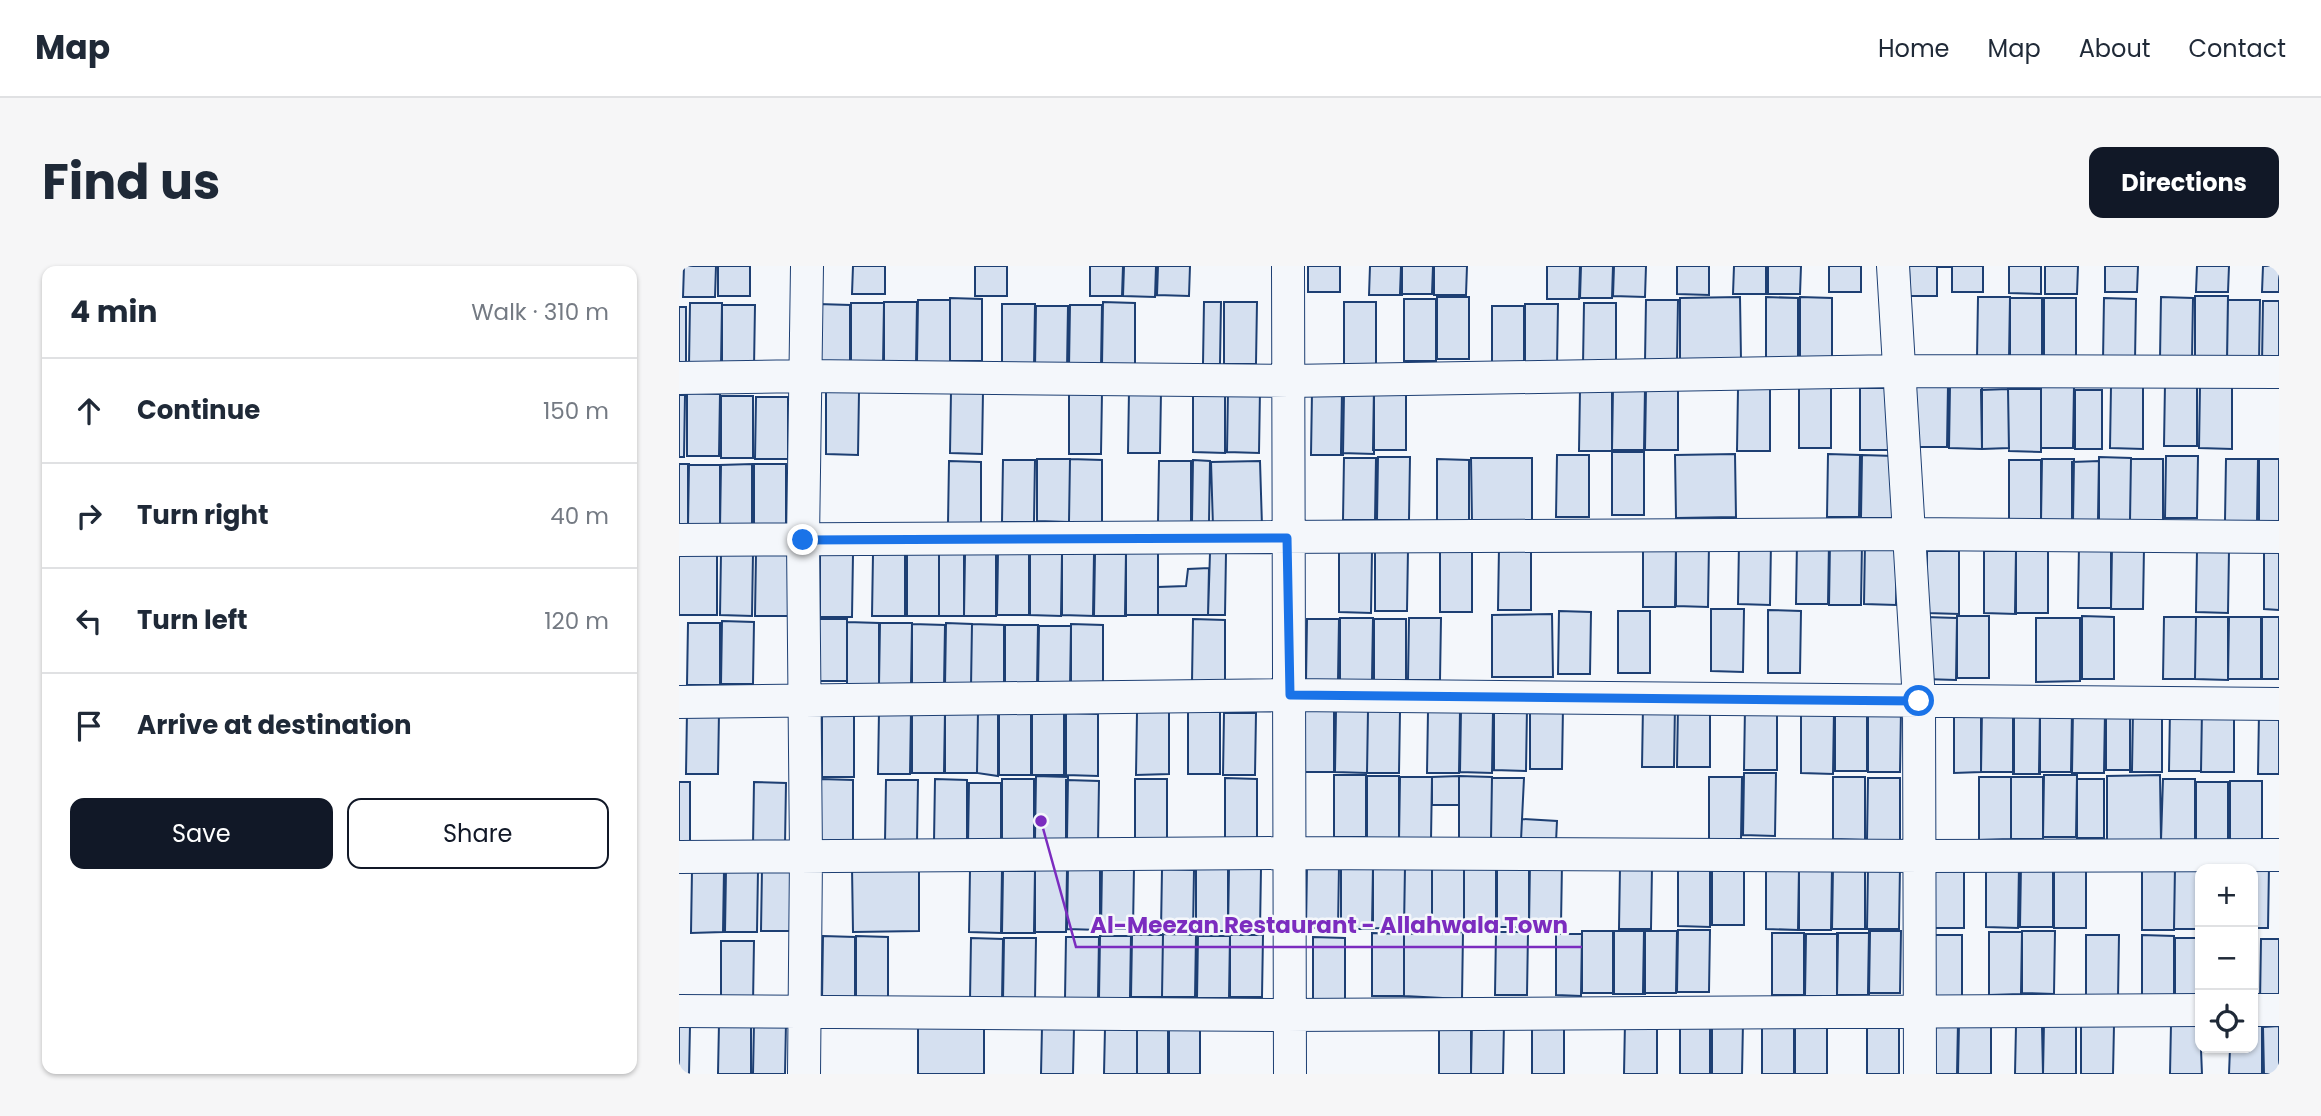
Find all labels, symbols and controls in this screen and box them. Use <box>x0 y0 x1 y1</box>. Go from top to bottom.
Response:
text: Map <box>35 24 110 71</box>
text: Home <box>1878 32 1950 65</box>
text: Map <box>1988 32 2041 65</box>
text: About <box>2079 32 2150 65</box>
text: Contact <box>2188 32 2286 65</box>
button: Directions <box>2089 147 2279 218</box>
text: Find us <box>42 148 220 216</box>
text: 4 min <box>70 290 158 333</box>
text: Walk · 310 m <box>471 296 609 328</box>
icon: ahead <box>70 392 108 430</box>
text: Continue <box>137 392 260 428</box>
text: 150 m <box>543 395 609 427</box>
icon: right <box>70 497 108 535</box>
text: Turn right <box>137 497 269 533</box>
text: 40 m <box>550 500 609 532</box>
route end <box>787 524 818 555</box>
icon: left <box>70 602 108 640</box>
text: Turn left <box>137 602 248 638</box>
text: 120 m <box>544 605 609 637</box>
route start <box>1903 685 1934 716</box>
icon: arrive <box>70 707 108 745</box>
text: Arrive at destination <box>137 707 412 743</box>
button: Save <box>70 798 333 869</box>
button: Share <box>347 798 609 869</box>
map controls <box>2195 864 2258 1053</box>
button: + <box>2195 864 2258 927</box>
callout: Al-Meezan Restaurant - Allahwala Town <box>1076 903 1582 947</box>
text: Al-Meezan Restaurant - Allahwala Town <box>1090 909 1568 941</box>
button: − <box>2195 927 2258 990</box>
button: locate <box>2195 990 2258 1053</box>

